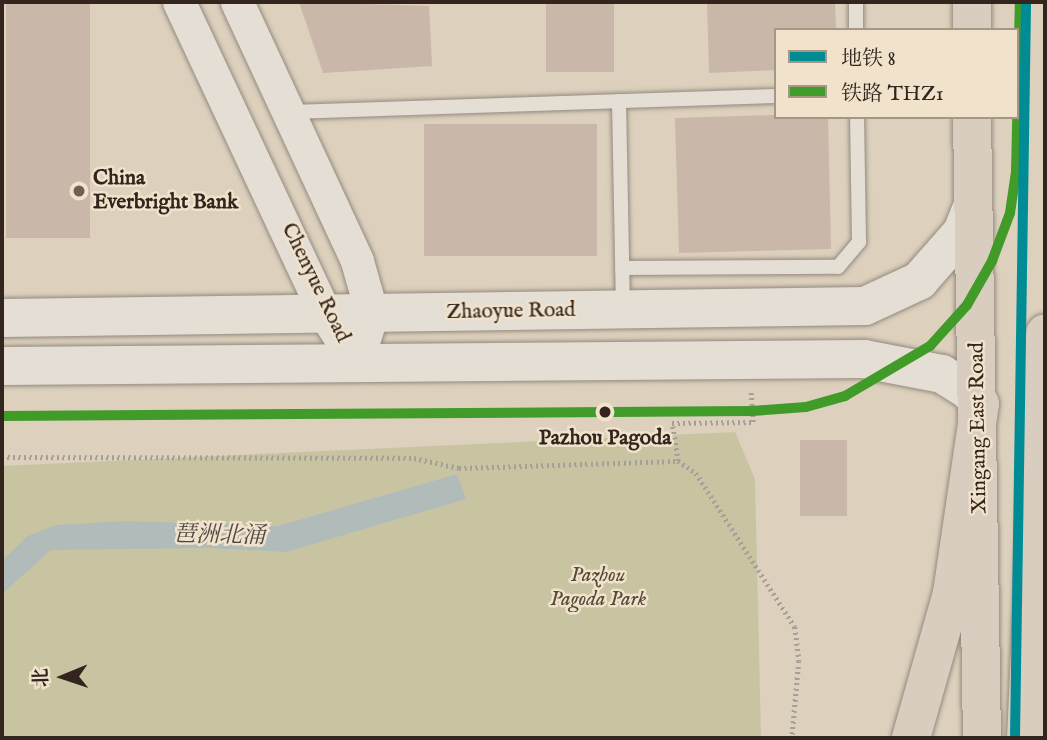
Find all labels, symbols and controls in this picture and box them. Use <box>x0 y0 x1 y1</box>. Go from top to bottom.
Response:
legend <box>774 28 1019 119</box>
text: 地铁 8 <box>841 46 896 73</box>
text: 铁路 THZ1 <box>841 81 943 108</box>
place label: China Everbright Bank <box>93 166 238 216</box>
marker: China Everbright Bank <box>71 183 87 199</box>
street label: Chenyue Road <box>275 219 355 347</box>
street label: Zhaoyue Road <box>446 298 576 326</box>
street label: Xingang East Road <box>965 342 993 514</box>
marker: Pazhou Pagoda <box>594 401 616 423</box>
place label: Pazhou Pagoda <box>539 426 671 452</box>
water label: 琶洲北涌 <box>173 521 265 551</box>
park label: Pazhou Pagoda Park <box>550 563 646 613</box>
north arrow <box>28 642 98 712</box>
text: 北 <box>30 668 54 688</box>

